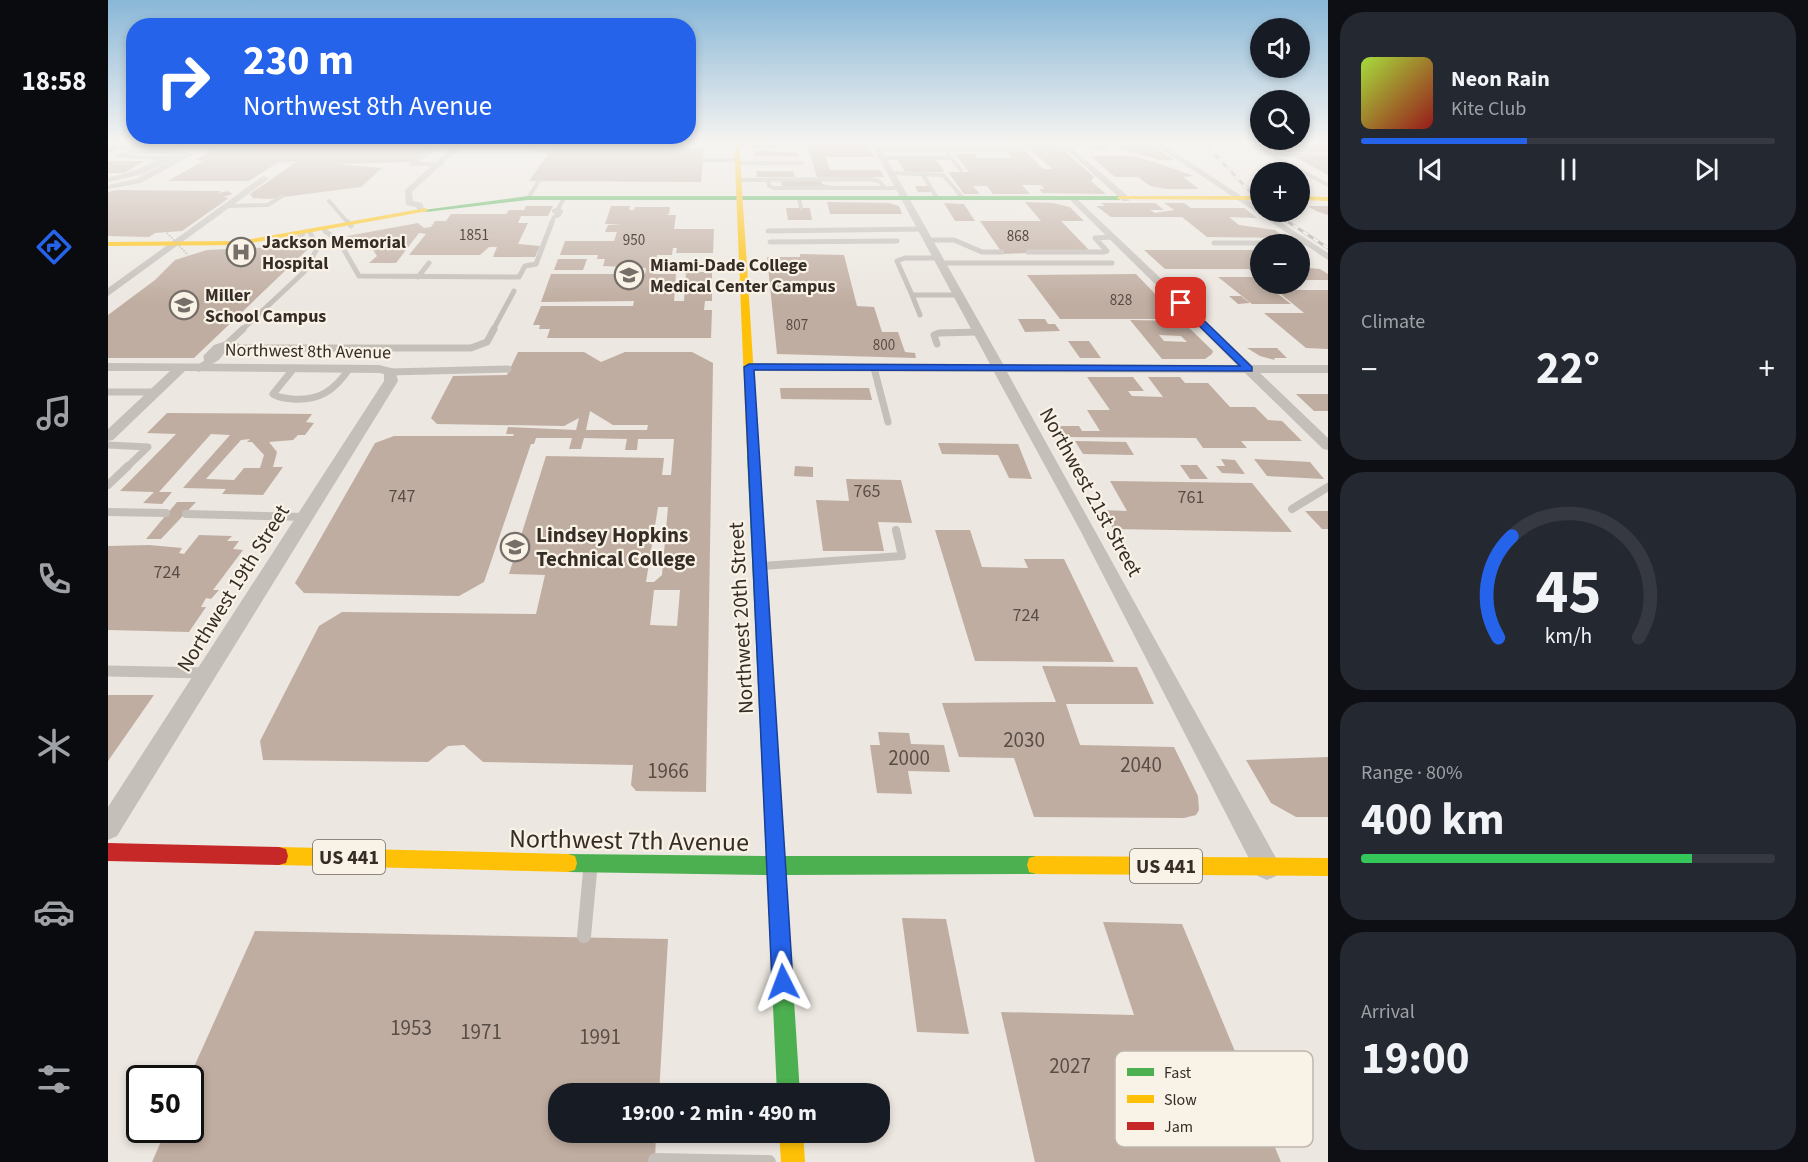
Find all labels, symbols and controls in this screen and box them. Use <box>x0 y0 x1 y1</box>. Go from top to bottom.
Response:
map controls <box>1250 18 1310 294</box>
button: sound <box>1250 18 1310 78</box>
text: 230 m <box>243 31 354 91</box>
icon: right <box>144 42 222 120</box>
text: 18:58 <box>21 62 87 101</box>
text: Neon Rain <box>1451 63 1550 95</box>
text: Northwest 8th Avenue <box>243 87 492 126</box>
button: search <box>1250 90 1310 150</box>
text: Kite Club <box>1451 95 1526 123</box>
icon: previous <box>1414 153 1447 186</box>
icon: pause <box>1552 153 1585 186</box>
icon: next <box>1690 153 1723 186</box>
button: + <box>1250 162 1310 222</box>
house number: 1851 <box>459 225 489 246</box>
icon: directions <box>33 226 75 268</box>
house number: 868 <box>1007 226 1029 247</box>
place label: Jackson Memorial Hospital <box>262 230 406 276</box>
house number: 950 <box>623 230 645 251</box>
button: − <box>1250 234 1310 294</box>
hospital icon: Jackson Memorial Hospital <box>225 236 257 268</box>
place label: Miami-Dade College Medical Center Campus <box>650 253 835 299</box>
school or university icon: Miami-Dade College Medical Center Campus <box>613 259 645 291</box>
pin <box>1155 277 1206 328</box>
place label: Miller School Campus <box>205 283 326 329</box>
icon: arrive <box>1164 286 1197 319</box>
school or university icon: Miller School Campus <box>168 289 200 321</box>
house number: 828 <box>1110 290 1132 311</box>
text: Climate <box>1361 308 1425 336</box>
house number: 807 <box>786 315 808 336</box>
house number: 800 <box>873 335 895 356</box>
text: 22° <box>1536 337 1600 401</box>
street label: Northwest 8th Avenue <box>225 338 391 365</box>
text: − <box>1361 346 1377 393</box>
text: + <box>1759 346 1775 393</box>
icon: music <box>33 392 75 434</box>
street label: Northwest 21st Street <box>1032 402 1150 582</box>
house number: 765 <box>854 479 880 504</box>
house number: 747 <box>389 484 415 509</box>
house number: 761 <box>1178 485 1204 510</box>
street label: Northwest 19th Street <box>169 499 297 677</box>
place label: Lindsey Hopkins Technical College <box>536 520 696 574</box>
street label: Northwest 20th Street <box>721 521 761 715</box>
school or university icon: Lindsey Hopkins Technical College <box>499 531 531 563</box>
text: 45 <box>1535 548 1601 637</box>
icon: phone <box>33 558 75 600</box>
house number: 724 <box>154 560 180 585</box>
house number: 724 <box>1013 603 1039 628</box>
text: km/h <box>1544 621 1592 652</box>
icon: climate <box>33 725 75 767</box>
house number: 2030 <box>1003 725 1045 755</box>
house number: 2000 <box>888 743 930 773</box>
house number: 2040 <box>1120 750 1162 780</box>
house number: 1966 <box>647 756 689 786</box>
text: Range · 80% <box>1361 759 1462 787</box>
text: 400 km <box>1361 788 1505 852</box>
street label: Northwest 7th Avenue <box>509 820 749 861</box>
road number: US 441 <box>313 840 385 874</box>
road number: US 441 <box>1130 849 1202 883</box>
icon: car <box>33 891 75 933</box>
position arrow <box>751 950 815 1014</box>
text: Arrival <box>1361 998 1415 1026</box>
house number: 1953 <box>390 1013 432 1043</box>
house number: 1971 <box>460 1017 502 1047</box>
house number: 1991 <box>579 1022 621 1052</box>
text: 19:00 <box>1361 1027 1470 1091</box>
house number: 2027 <box>1049 1051 1091 1081</box>
legend <box>1115 1051 1313 1147</box>
icon: filters <box>33 1058 75 1100</box>
text: Fast <box>1164 1062 1192 1084</box>
speed limit sign: 50 <box>126 1065 204 1143</box>
text: Slow <box>1164 1089 1197 1111</box>
text: 19:00 · 2 min · 490 m <box>621 1097 817 1129</box>
text: Jam <box>1164 1116 1193 1138</box>

